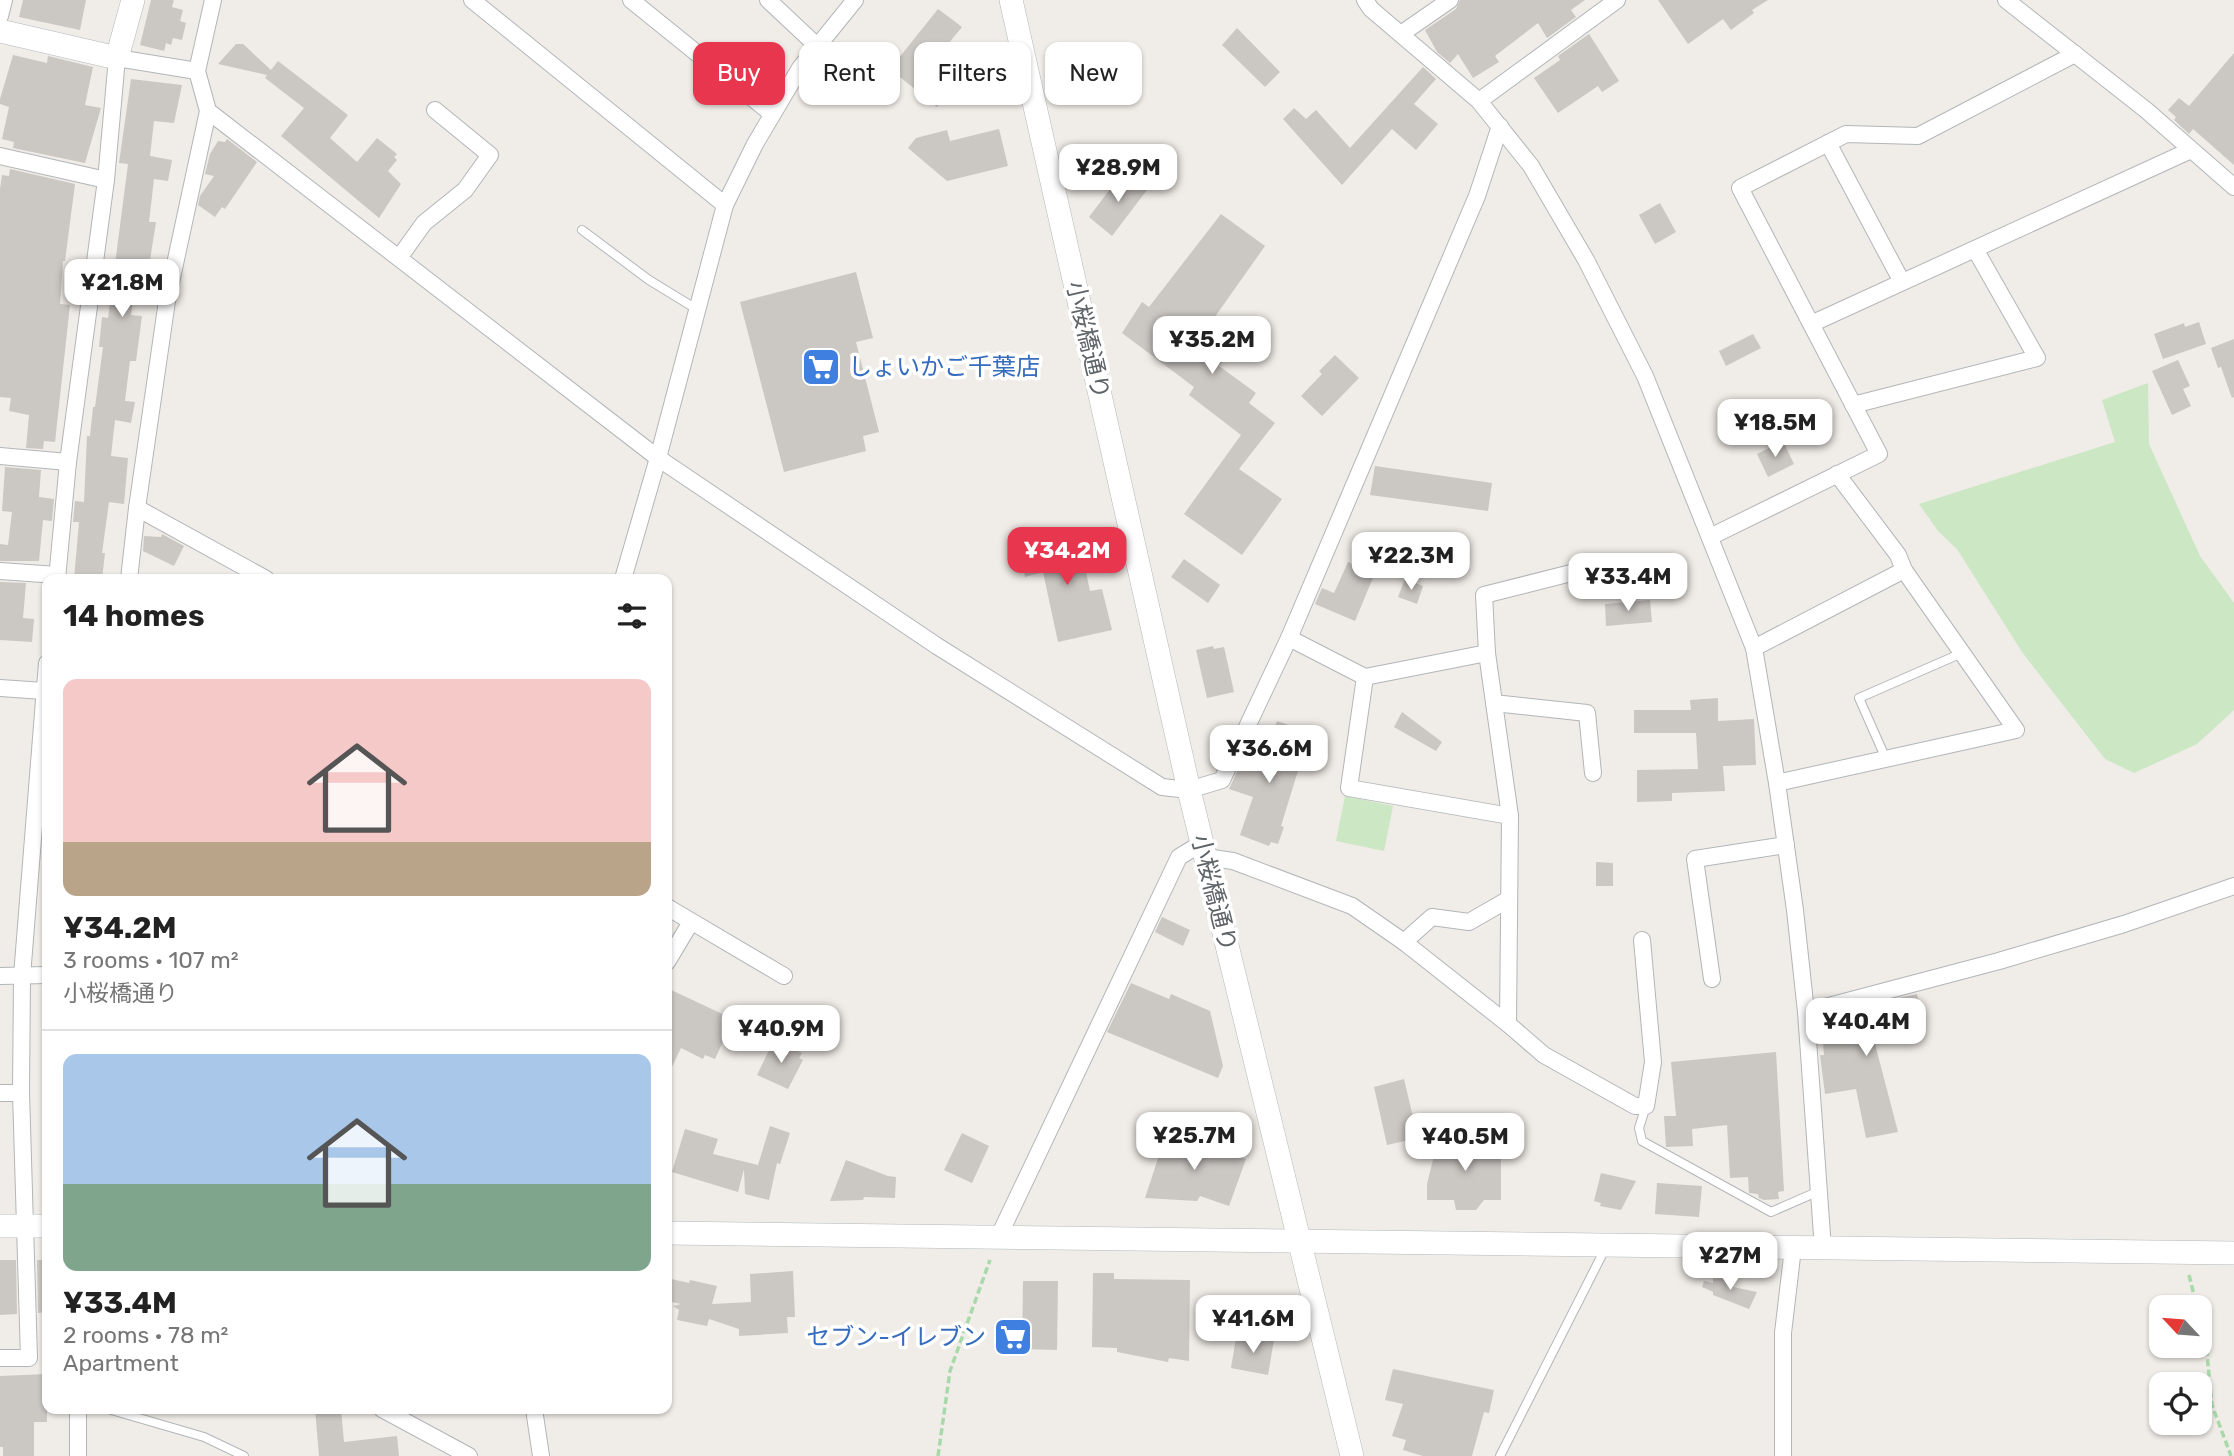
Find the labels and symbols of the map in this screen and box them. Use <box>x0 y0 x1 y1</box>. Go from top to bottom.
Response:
pin: ¥28.9M <box>1061 144 1175 204</box>
pin: ¥21.8M <box>65 260 179 319</box>
street label: 小桜橋通り <box>1061 278 1115 402</box>
pin: ¥35.2M <box>1155 316 1269 376</box>
supermarket icon: しょいかご千葉店 <box>800 346 842 388</box>
place label: しょいかご千葉店 <box>848 353 1040 381</box>
pin: ¥18.5M <box>1718 400 1832 459</box>
pin: ¥34.2M <box>1010 528 1124 587</box>
pin: ¥22.3M <box>1354 532 1468 592</box>
pin: ¥33.4M <box>1571 554 1685 613</box>
pin: ¥36.6M <box>1212 726 1326 785</box>
street label: 小桜橋通り <box>1186 831 1242 955</box>
pin: ¥40.4M <box>1809 998 1923 1058</box>
pin: ¥40.9M <box>724 1006 838 1065</box>
pin: ¥25.7M <box>1137 1112 1251 1172</box>
pin: ¥40.5M <box>1408 1114 1522 1173</box>
pin: ¥27M <box>1689 1232 1771 1292</box>
north arrow <box>2149 1295 2212 1358</box>
pin: ¥41.6M <box>1196 1296 1310 1355</box>
supermarket icon: セブン-イレブン <box>992 1316 1034 1358</box>
place label: セブン-イレブン <box>806 1323 986 1351</box>

